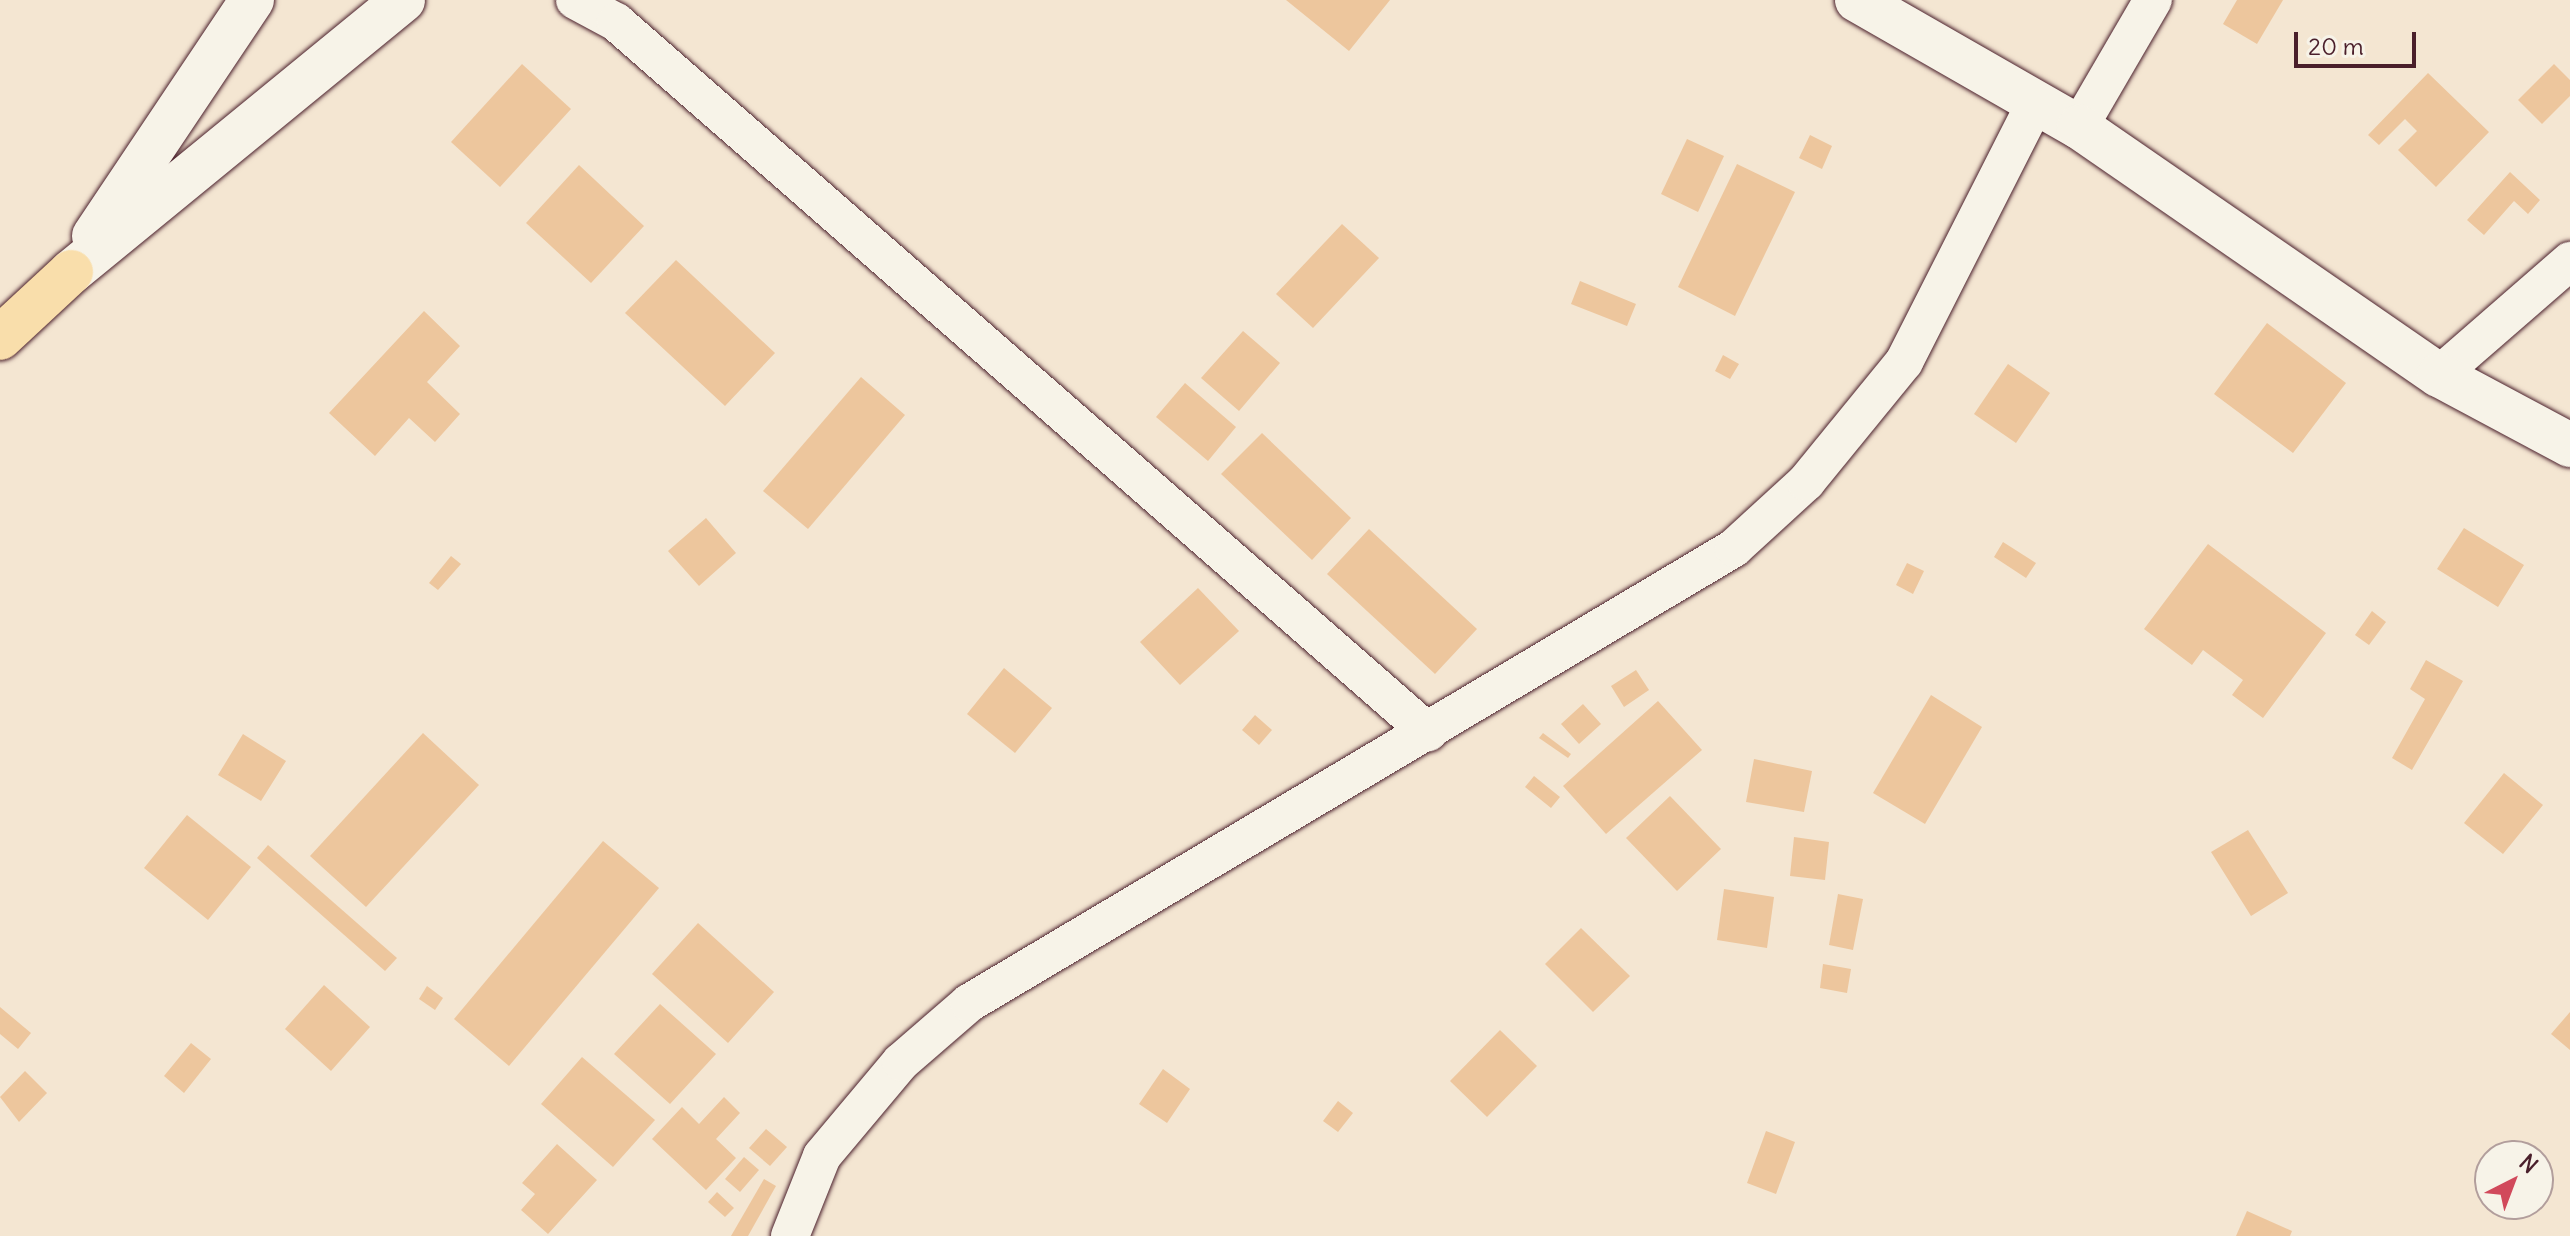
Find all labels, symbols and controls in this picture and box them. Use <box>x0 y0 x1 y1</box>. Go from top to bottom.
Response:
scale bar <box>2298 16 2420 66</box>
text: 20 m <box>2308 31 2364 61</box>
north arrow <box>2474 1140 2554 1220</box>
text: N <box>2514 1148 2544 1179</box>

